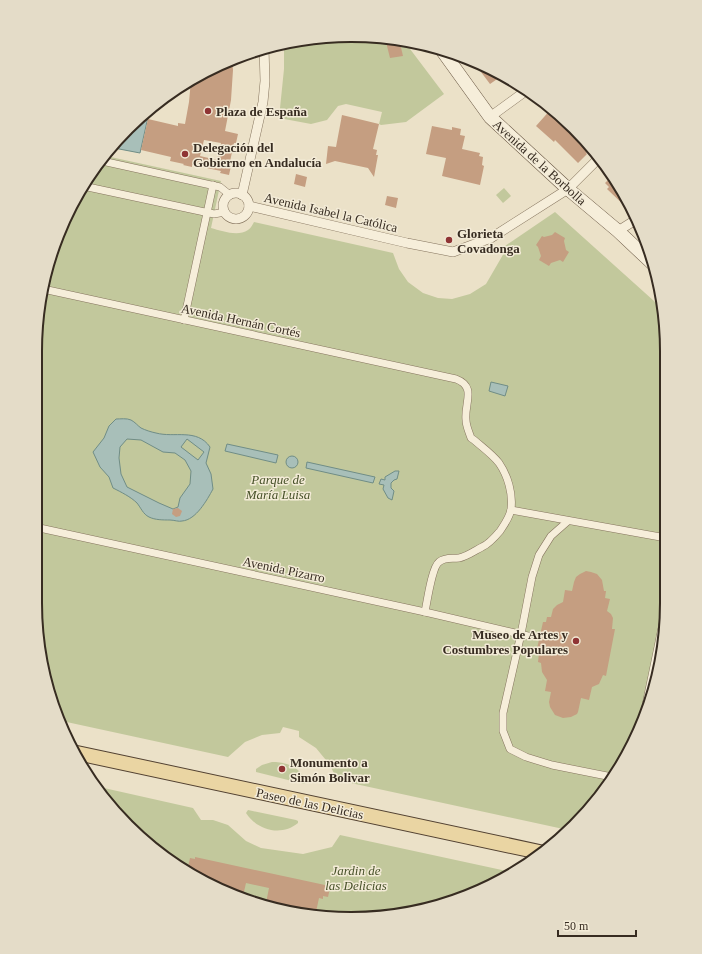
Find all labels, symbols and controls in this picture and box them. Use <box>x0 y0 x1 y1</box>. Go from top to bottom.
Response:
place label: Plaza de España <box>216 104 308 119</box>
marker: Plaza de España <box>203 106 213 116</box>
street label: Avenida de la Borbolla <box>490 117 589 208</box>
place label: Delegación del Gobierno en Andalucía <box>193 140 322 170</box>
marker: Delegación del Gobierno en Andalucía <box>180 149 190 159</box>
street label: Avenida Isabel la Católica <box>263 190 399 235</box>
place label: Glorieta Covadonga <box>457 226 520 256</box>
marker: Glorieta Covadonga <box>444 235 454 245</box>
street label: Avenida Hernán Cortés <box>180 300 302 340</box>
park label: Parque de María Luisa <box>245 472 311 502</box>
street label: Avenida Pizarro <box>241 553 326 586</box>
place label: Museo de Artes y Costumbres Populares <box>442 627 568 657</box>
marker: Museo de Artes y Costumbres Populares <box>571 636 581 646</box>
place label: Monumento a Simón Bolivar <box>290 755 370 785</box>
marker: Monumento a Simón Bolivar <box>277 764 287 774</box>
street label: Paseo de las Delicias <box>255 785 365 822</box>
park label: Jardin de las Delicias <box>325 863 387 893</box>
scale bar <box>558 912 636 938</box>
text: 50 m <box>564 919 589 933</box>

